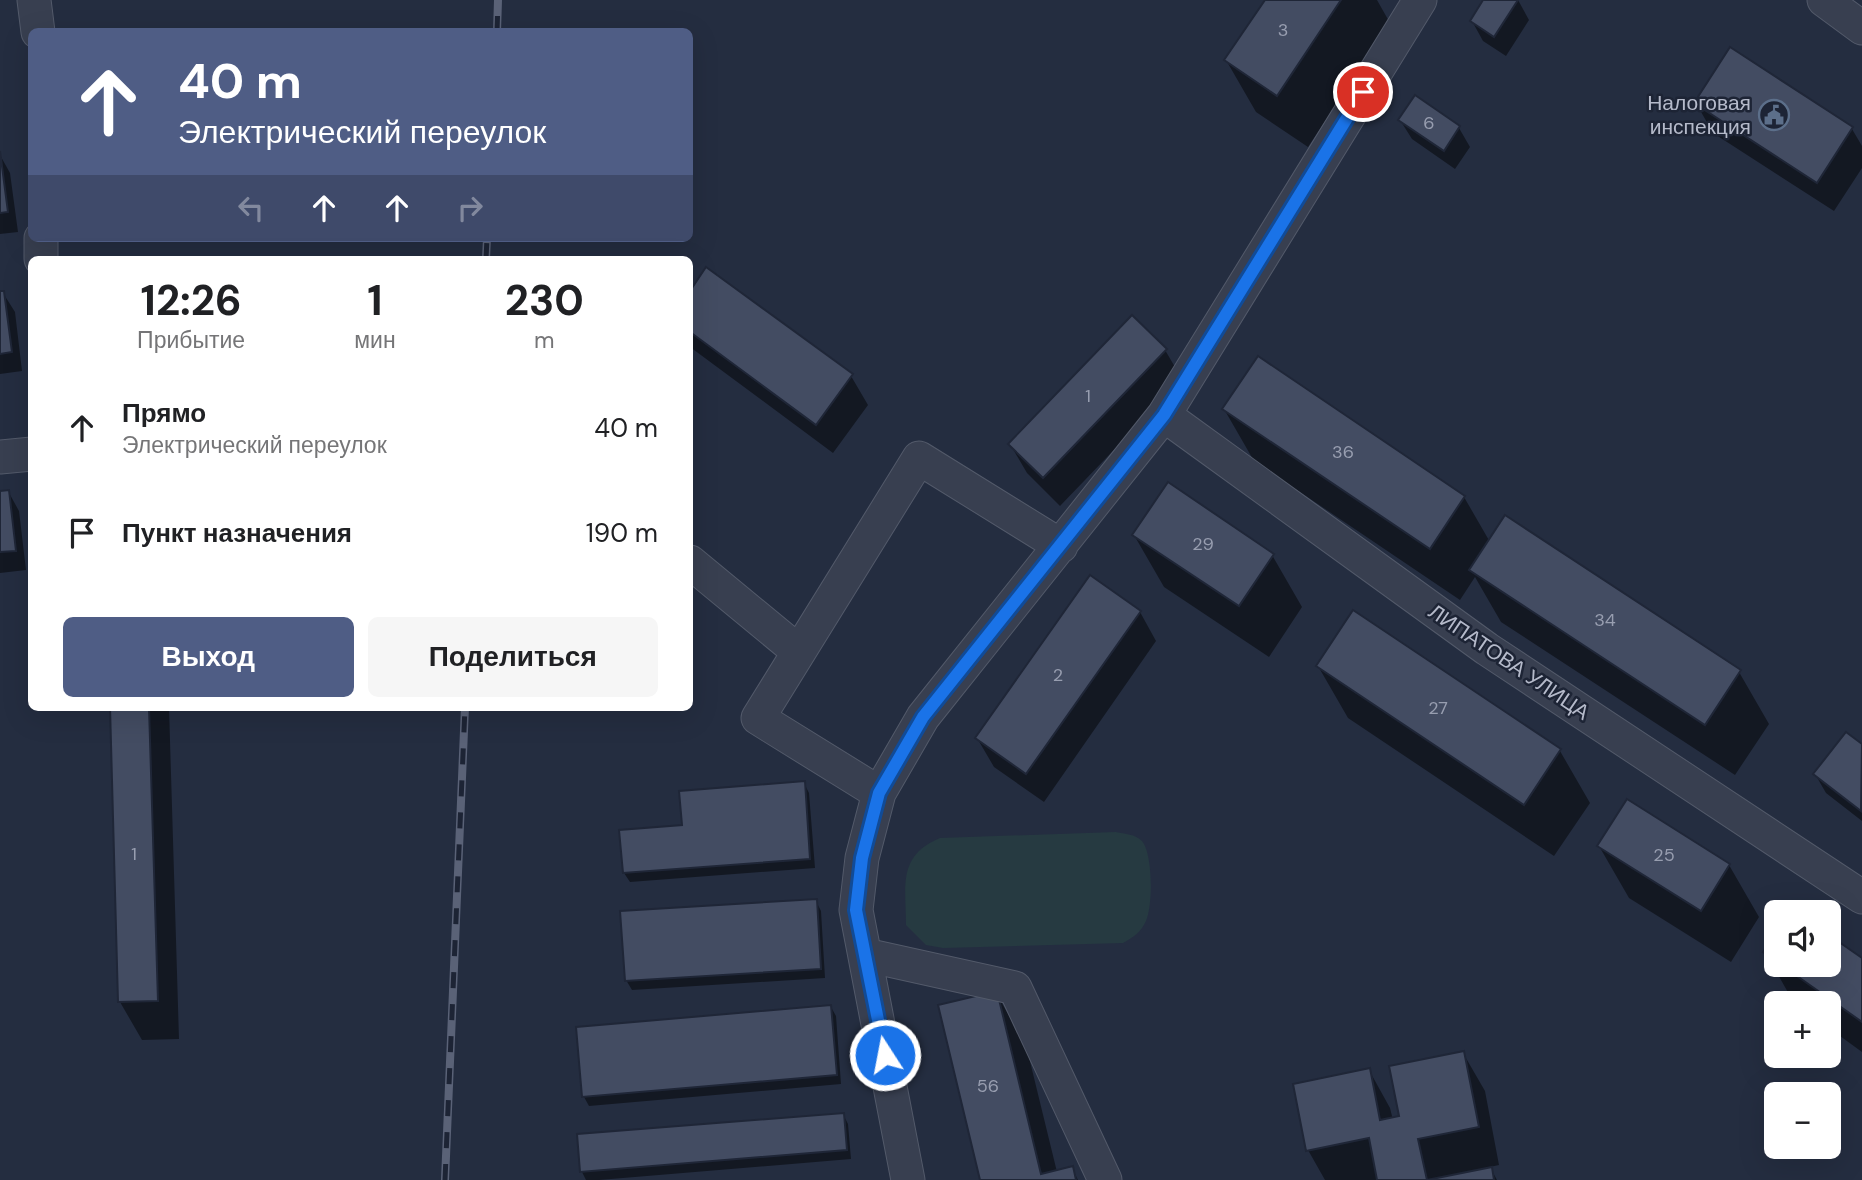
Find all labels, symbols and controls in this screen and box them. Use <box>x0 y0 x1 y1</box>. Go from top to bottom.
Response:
house number: 3 <box>1278 18 1288 42</box>
text: 40 m <box>178 49 302 113</box>
icon: ahead <box>63 56 154 147</box>
pin <box>1333 62 1393 122</box>
icon: arrive <box>1344 73 1382 111</box>
place label: Налоговая инспекция <box>1647 89 1751 141</box>
public building icon: Налоговая инспекция <box>1757 98 1791 132</box>
text: Электрический переулок <box>178 111 546 153</box>
house number: 6 <box>1423 111 1435 135</box>
icon: left <box>232 189 270 227</box>
icon: ahead <box>305 189 343 227</box>
icon: ahead <box>378 189 416 227</box>
icon: right <box>451 189 489 227</box>
text: 12:26 <box>141 273 242 328</box>
text: 1 <box>367 273 383 328</box>
text: 230 <box>505 273 584 328</box>
text: Прибытие <box>137 325 245 355</box>
text: мин <box>354 325 396 355</box>
text: m <box>534 325 555 355</box>
house number: 1 <box>1085 384 1091 408</box>
text: Прямо <box>122 396 206 430</box>
icon: ahead <box>63 409 101 447</box>
text: 40 m <box>594 411 658 445</box>
text: Электрический переулок <box>122 430 387 460</box>
house number: 36 <box>1332 440 1354 464</box>
icon: arrive <box>63 514 101 552</box>
text: Пункт назначения <box>122 516 352 550</box>
text: 190 m <box>586 516 658 550</box>
house number: 29 <box>1192 532 1214 556</box>
street label: ЛИПАТОВА УЛИЦА <box>1423 598 1595 726</box>
house number: 34 <box>1594 608 1616 632</box>
button: Выход <box>63 617 354 697</box>
button: Поделиться <box>368 617 658 697</box>
house number: 2 <box>1053 663 1063 687</box>
house number: 27 <box>1428 696 1448 720</box>
house number: 1 <box>131 842 137 866</box>
house number: 25 <box>1653 843 1675 867</box>
map controls <box>1764 900 1841 1159</box>
button: sound <box>1764 900 1841 977</box>
button: + <box>1764 991 1841 1068</box>
position arrow <box>848 1018 922 1092</box>
house number: 56 <box>977 1074 999 1098</box>
button: − <box>1764 1082 1841 1159</box>

